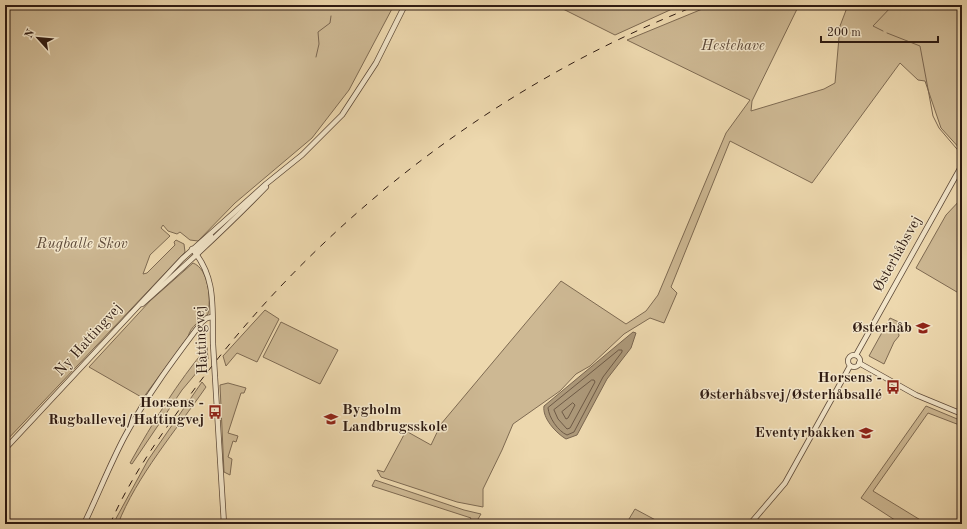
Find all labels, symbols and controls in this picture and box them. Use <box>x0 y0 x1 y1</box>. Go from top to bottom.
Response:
north arrow <box>18 18 58 58</box>
scale bar <box>821 18 938 44</box>
text: N <box>24 27 38 40</box>
text: 200 m <box>827 27 861 39</box>
park label: Hestehave <box>700 39 765 54</box>
street label: Østerhåbsvej <box>871 214 925 294</box>
park label: Rugballe Skov <box>35 237 128 252</box>
street label: Ny Hattingvej <box>52 301 126 379</box>
street label: Hattingvej <box>193 305 211 375</box>
school or university icon: Østerhåb <box>915 320 931 336</box>
place label: Østerhåb <box>852 321 912 336</box>
place label: Horsens - Østerhåbsvej/Østerhåbsallé <box>699 371 882 403</box>
bus stop icon: Horsens - Østerhåbsvej/Østerhåbsallé <box>885 379 901 395</box>
place label: Horsens - Rugballevej/Hattingvej <box>48 396 204 428</box>
place label: Bygholm Landbrugsskole <box>342 403 448 435</box>
bus stop icon: Horsens - Rugballevej/Hattingvej <box>207 404 223 420</box>
school or university icon: Bygholm Landbrugsskole <box>323 411 339 427</box>
school or university icon: Eventyrbakken <box>858 425 874 441</box>
place label: Eventyrbakken <box>755 426 855 441</box>

